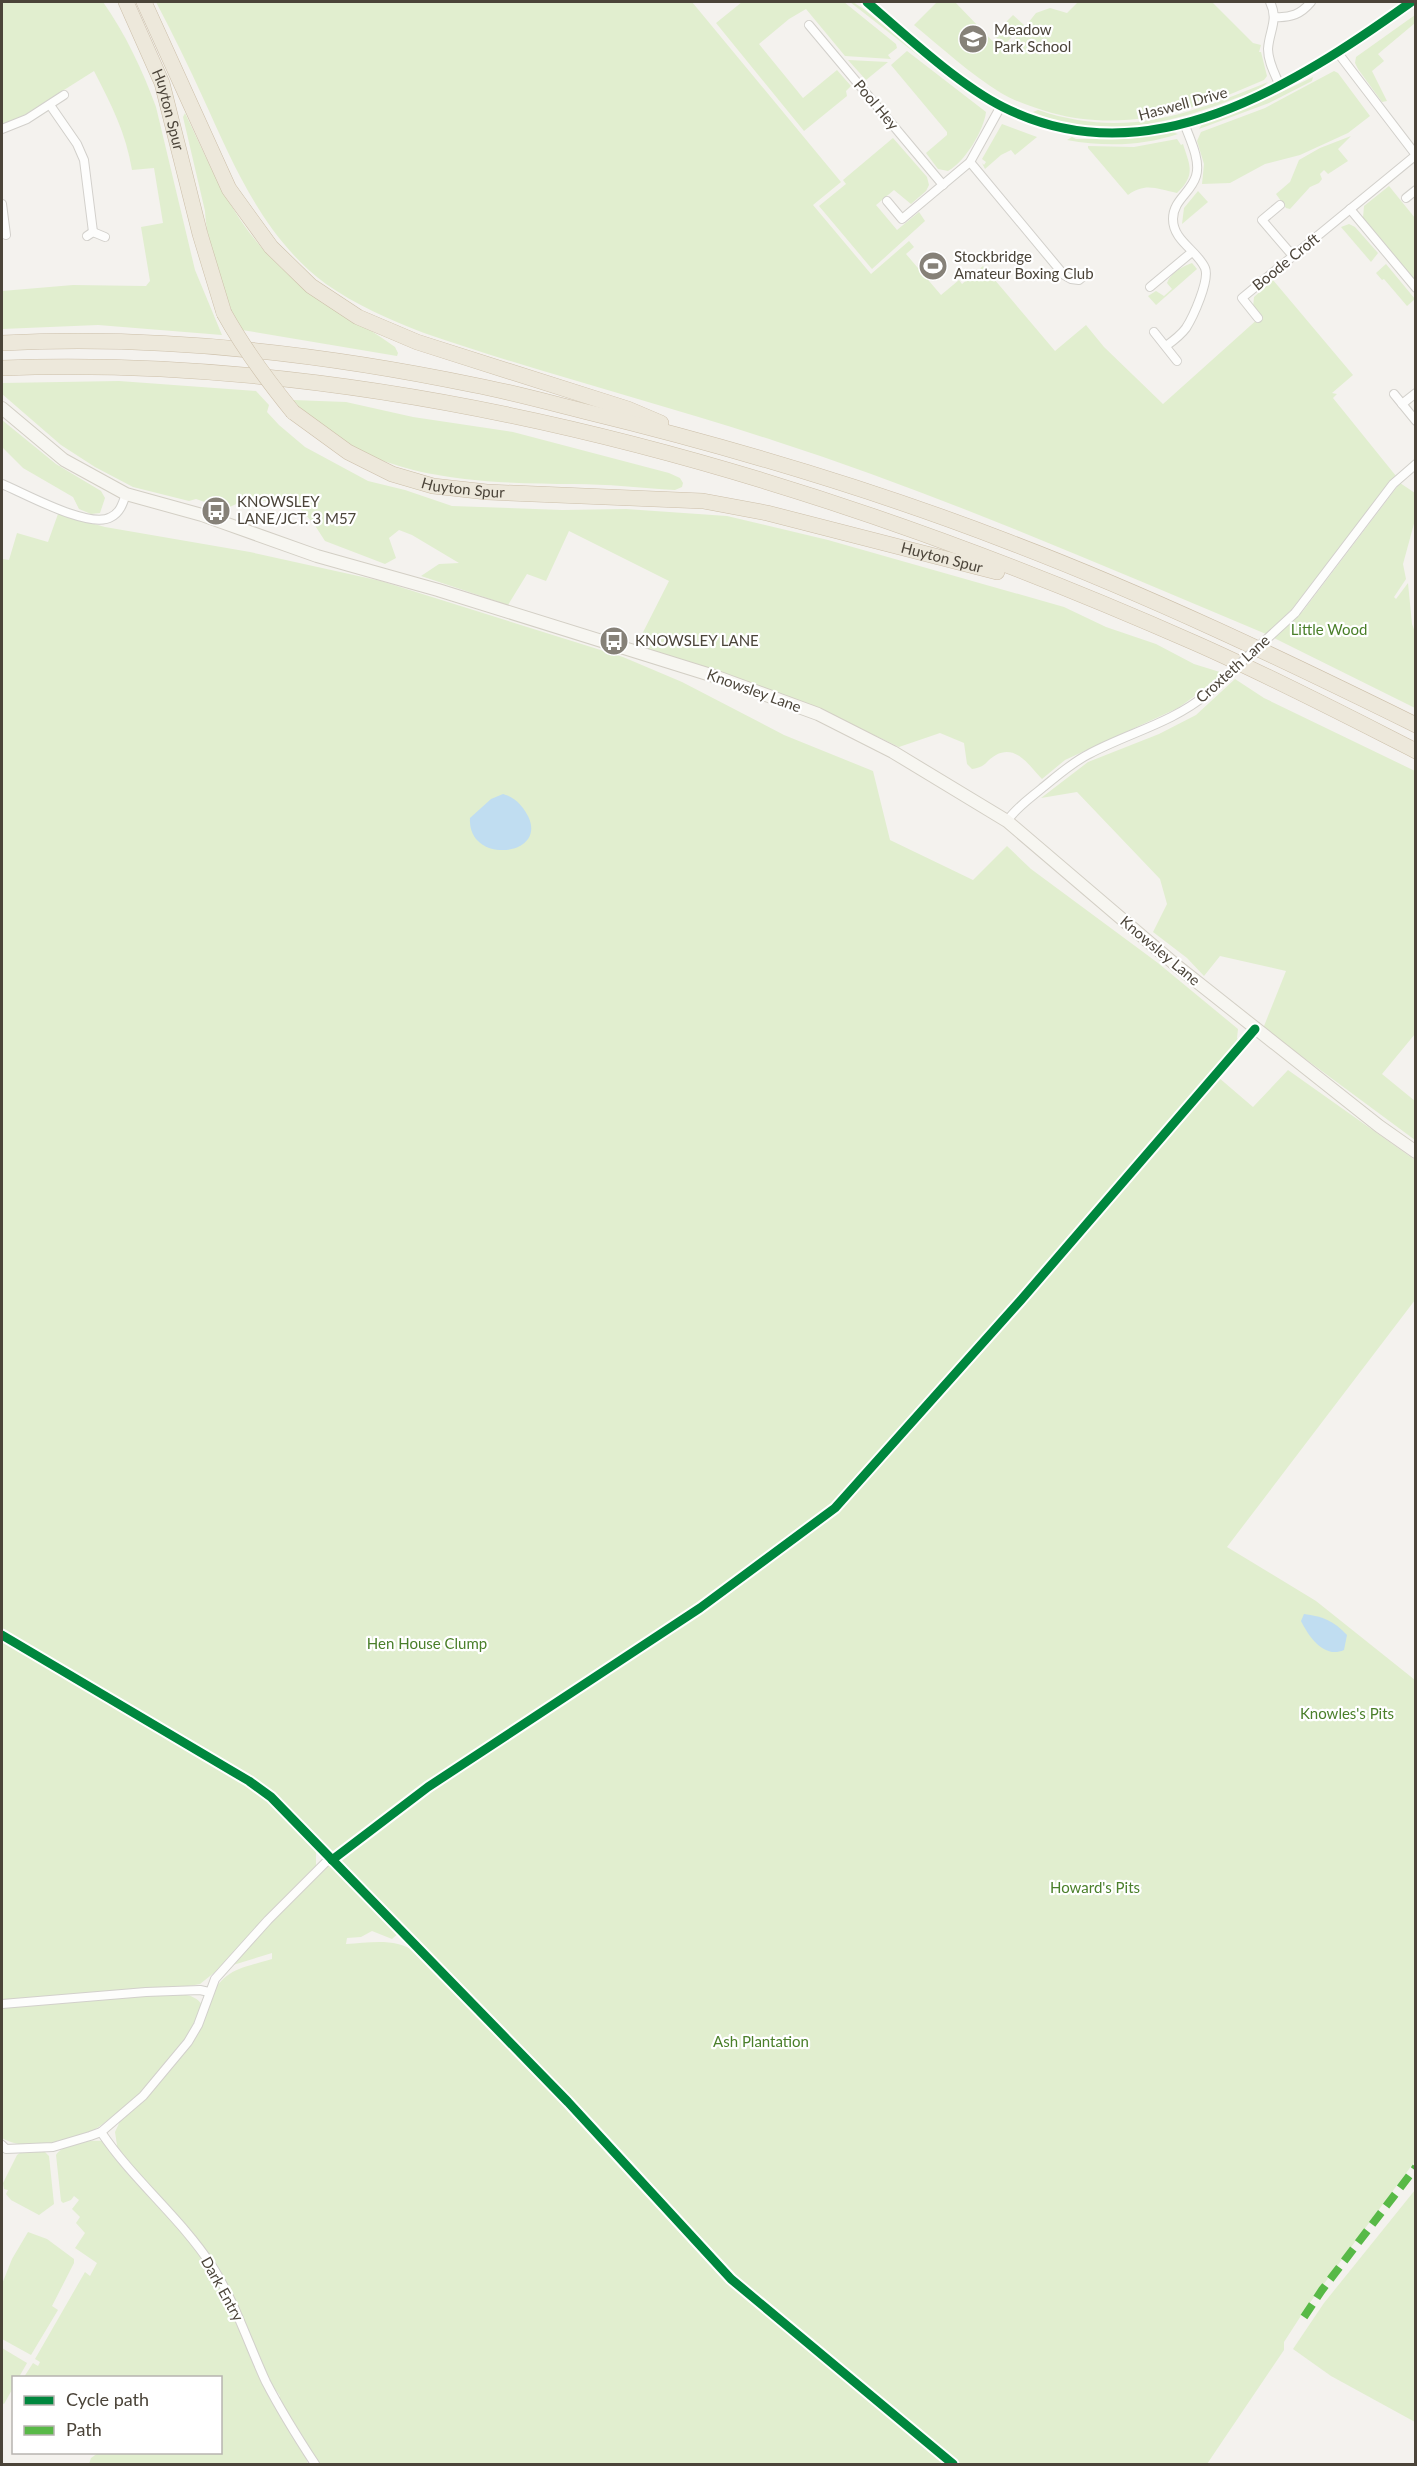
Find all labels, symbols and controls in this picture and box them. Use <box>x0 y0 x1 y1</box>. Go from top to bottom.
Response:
place label: Meadow Park School <box>994 20 1071 55</box>
school or university icon: Meadow Park School <box>957 23 989 55</box>
street label: Huyton Spur <box>149 66 189 153</box>
street label: Pool Hey <box>851 76 903 133</box>
street label: Haswell Drive <box>1136 82 1229 124</box>
street label: Boode Croft <box>1248 228 1323 294</box>
place label: Stockbridge Amateur Boxing Club <box>954 247 1094 282</box>
sports icon: Stockbridge Amateur Boxing Club <box>917 250 949 282</box>
street label: Huyton Spur <box>419 473 506 501</box>
place label: KNOWSLEY LANE/JCT. 3 M57 <box>237 492 357 527</box>
bus stop icon: KNOWSLEY LANE/JCT. 3 M57 <box>200 495 232 527</box>
street label: Huyton Spur <box>899 538 985 576</box>
park label: Little Wood <box>1291 620 1367 638</box>
bus stop icon: KNOWSLEY LANE <box>598 625 630 657</box>
street label: Croxteth Lane <box>1192 630 1273 706</box>
place label: KNOWSLEY LANE <box>635 631 759 649</box>
street label: Knowsley Lane <box>705 665 804 715</box>
street label: Knowsley Lane <box>1117 912 1204 989</box>
park label: Hen House Clump <box>367 1634 487 1652</box>
park label: Knowles's Pits <box>1300 1704 1394 1722</box>
park label: Howard's Pits <box>1050 1878 1140 1896</box>
park label: Ash Plantation <box>713 2032 809 2050</box>
street label: Dark Entry <box>198 2253 248 2324</box>
legend <box>12 2376 222 2454</box>
text: Cycle path <box>66 2388 149 2410</box>
text: Path <box>66 2418 102 2440</box>

